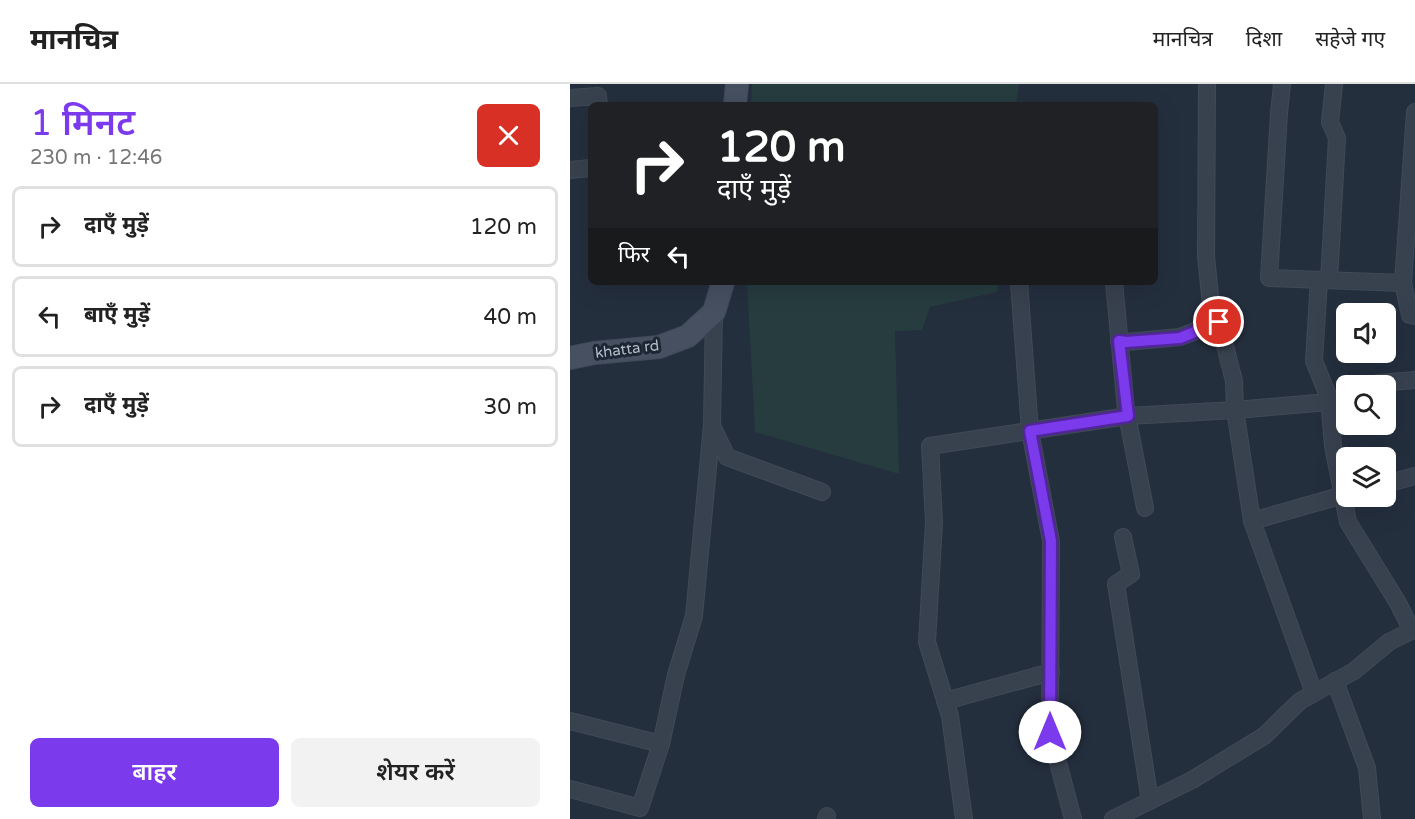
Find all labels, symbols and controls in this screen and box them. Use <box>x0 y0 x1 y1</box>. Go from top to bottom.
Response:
text: मानचित्र <box>30 23 118 57</box>
text: मानचित्र <box>1153 27 1213 52</box>
text: दिशा <box>1246 27 1282 52</box>
text: सहेजे गए <box>1315 27 1385 52</box>
text: 1 मिनट <box>30 102 135 145</box>
button: close <box>477 104 540 167</box>
text: 120 m <box>717 122 846 173</box>
icon: right <box>618 126 696 204</box>
text: 230 m · 12:46 <box>30 146 162 170</box>
text: दाएँ मुड़ें <box>717 173 791 206</box>
icon: right <box>33 210 66 243</box>
text: दाएँ मुड़ें <box>84 212 149 238</box>
text: 120 m <box>470 214 537 240</box>
icon: left <box>662 240 695 273</box>
text: फिर <box>618 242 650 268</box>
pin <box>1193 296 1244 347</box>
icon: left <box>33 300 66 333</box>
text: बाएँ मुड़ें <box>84 302 150 328</box>
map controls <box>1336 303 1396 507</box>
button: sound <box>1336 303 1396 363</box>
text: 40 m <box>483 304 537 330</box>
icon: arrive <box>1202 305 1235 338</box>
street label: khatta rd <box>594 336 660 362</box>
button: search <box>1336 375 1396 435</box>
icon: right <box>33 390 66 423</box>
text: दाएँ मुड़ें <box>84 392 149 418</box>
text: 30 m <box>483 394 537 420</box>
button: layers <box>1336 447 1396 507</box>
position arrow <box>1018 700 1082 764</box>
button: बाहर <box>30 738 279 807</box>
button: शेयर करें <box>291 738 540 807</box>

